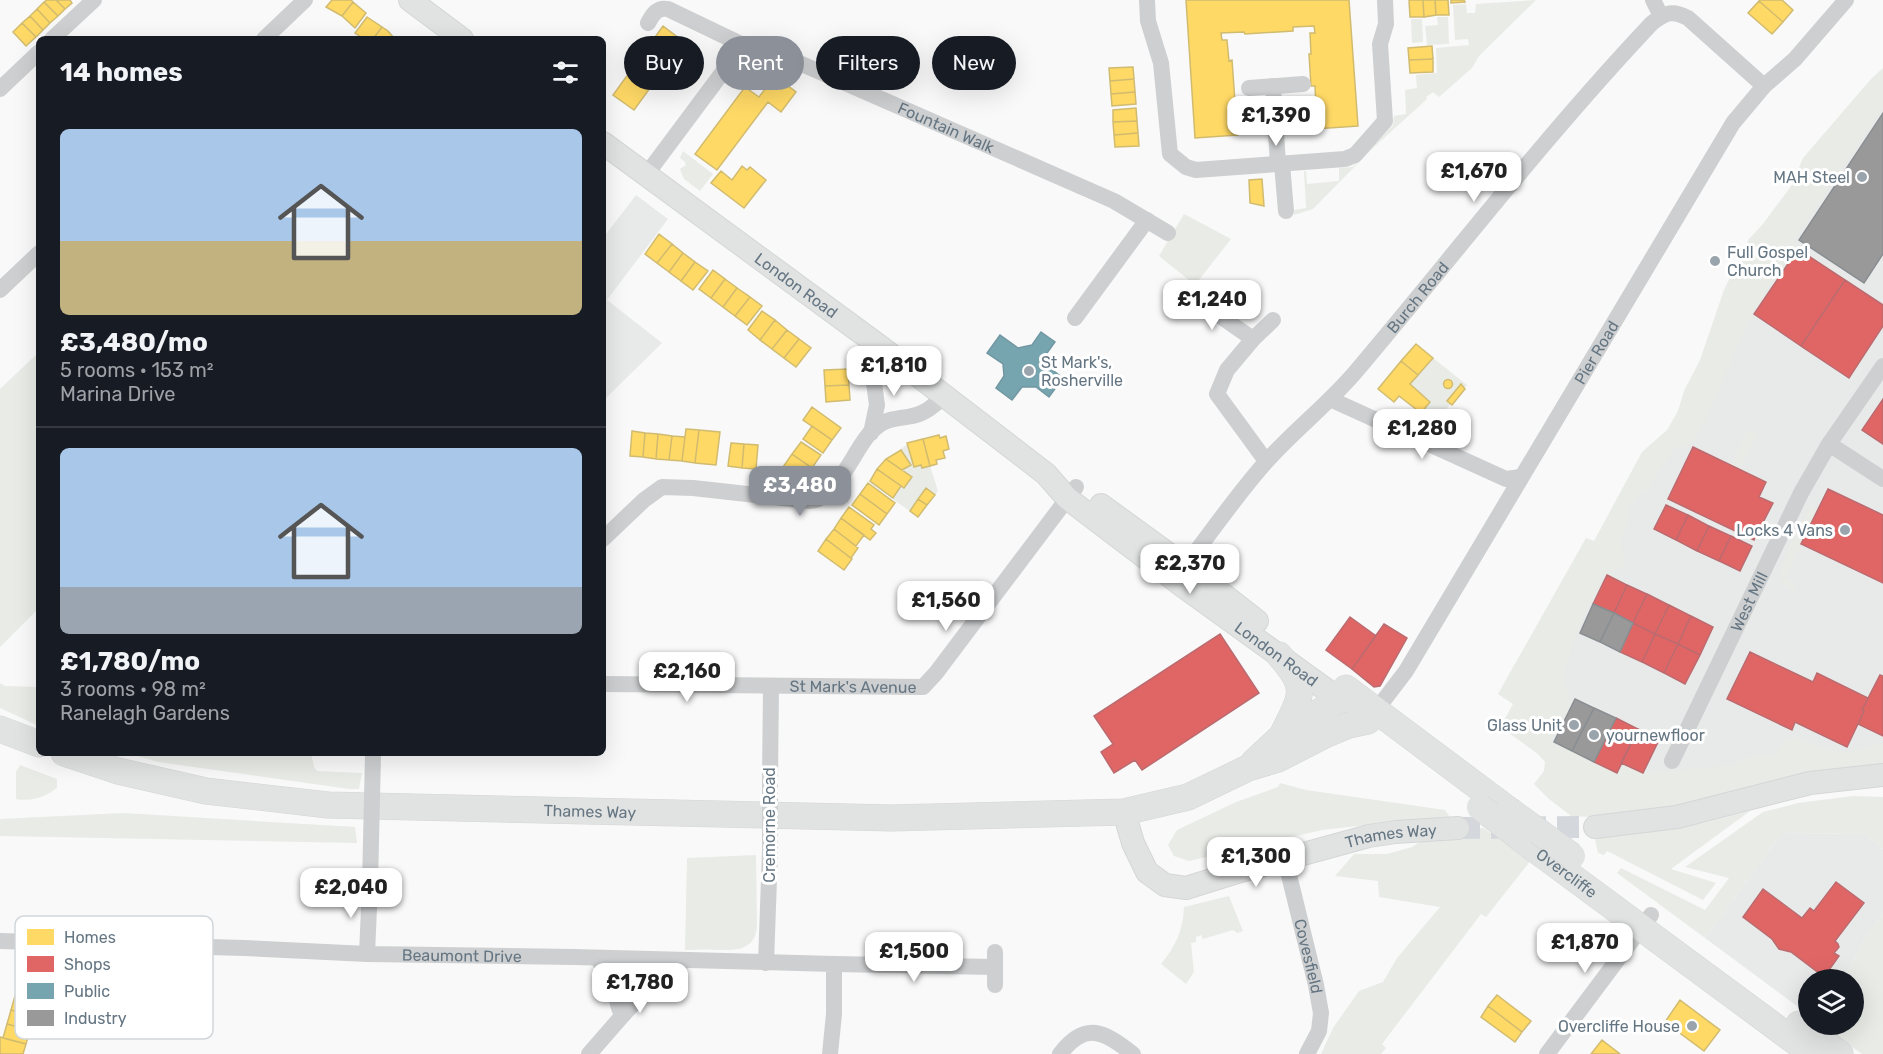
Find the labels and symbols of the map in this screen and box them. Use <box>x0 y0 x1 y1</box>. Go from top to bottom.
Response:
pin: £1,390 <box>1227 96 1325 147</box>
street label: Fountain Walk <box>895 98 998 157</box>
pin: £1,670 <box>1425 152 1523 203</box>
place label: MAH Steel <box>1773 168 1850 187</box>
marker: MAH Steel <box>1855 170 1869 184</box>
place label: Full Gospel Church <box>1727 243 1808 280</box>
street label: London Road <box>751 248 842 322</box>
marker: Full Gospel Church <box>1708 254 1722 268</box>
street label: Burch Road <box>1383 258 1452 337</box>
pin: £1,240 <box>1163 280 1261 331</box>
street label: Pier Road <box>1570 317 1622 387</box>
pin: £1,810 <box>845 346 943 397</box>
place label: St Mark's, Rosherville <box>1041 353 1123 390</box>
marker: St Mark's, Rosherville <box>1022 364 1036 378</box>
pin: £1,280 <box>1373 409 1471 460</box>
pin: £3,480 <box>751 466 849 517</box>
place label: Locks 4 Vans <box>1736 521 1833 540</box>
marker: Locks 4 Vans <box>1838 523 1852 537</box>
pin: £2,370 <box>1141 544 1239 595</box>
street label: West Mill <box>1726 568 1771 635</box>
pin: £1,560 <box>897 581 995 632</box>
street label: London Road <box>1231 617 1322 690</box>
pin: £2,160 <box>638 652 736 703</box>
street label: St Mark's Avenue <box>789 676 917 696</box>
place label: Glass Unit <box>1487 716 1562 735</box>
marker: Glass Unit <box>1567 718 1581 732</box>
place label: yournewfloor <box>1606 726 1705 745</box>
marker: yournewfloor <box>1587 728 1601 742</box>
street label: Cremorne Road <box>760 767 779 883</box>
street label: Thames Way <box>543 800 637 822</box>
street label: Thames Way <box>1343 820 1438 852</box>
pin: £1,300 <box>1207 837 1305 888</box>
street label: Overcliffe <box>1533 844 1601 902</box>
pin: £2,040 <box>302 868 400 919</box>
legend <box>15 916 213 1039</box>
street label: Covesfield <box>1291 917 1327 995</box>
pin: £1,870 <box>1536 923 1634 974</box>
text: Homes <box>64 928 116 947</box>
pin: £1,500 <box>865 932 963 983</box>
street label: Beaumont Drive <box>402 945 522 966</box>
text: Shops <box>64 955 111 974</box>
pin: £1,780 <box>591 963 689 1014</box>
text: Public <box>64 982 110 1001</box>
text: Industry <box>64 1009 127 1028</box>
place label: Overcliffe House <box>1558 1017 1680 1036</box>
marker: Overcliffe House <box>1685 1019 1699 1033</box>

